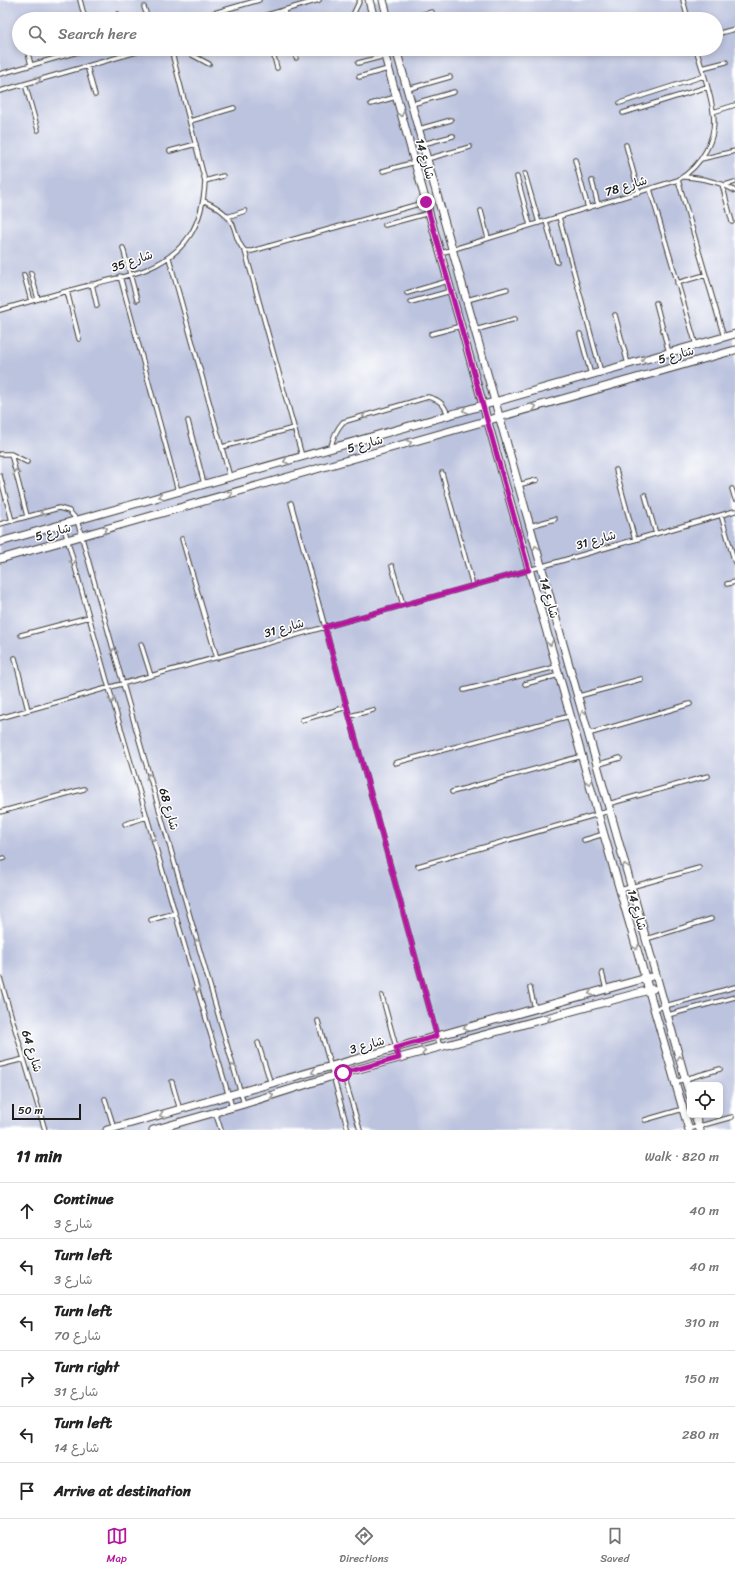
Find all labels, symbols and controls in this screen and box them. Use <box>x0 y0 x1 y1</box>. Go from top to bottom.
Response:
search box <box>12 12 723 56</box>
text: Search here <box>58 21 137 47</box>
icon: search <box>26 23 48 45</box>
one-way arrow <box>34 76 41 85</box>
one-way arrow <box>396 110 405 117</box>
street label: شارع 14 <box>409 136 441 182</box>
street label: شارع 78 <box>602 169 650 203</box>
route end <box>417 193 435 211</box>
street label: شارع 35 <box>108 244 156 278</box>
street label: شارع 5 <box>655 339 697 371</box>
one-way arrow <box>640 355 647 364</box>
one-way arrow <box>530 403 537 412</box>
one-way arrow <box>461 406 468 414</box>
one-way arrow <box>362 411 369 420</box>
street label: شارع 5 <box>344 428 386 460</box>
one-way arrow <box>405 439 412 448</box>
one-way arrow <box>282 456 289 465</box>
one-way arrow <box>12 468 20 475</box>
one-way arrow <box>226 490 233 499</box>
one-way arrow <box>157 492 164 500</box>
one-way arrow <box>40 507 47 516</box>
street label: شارع 5 <box>32 516 74 548</box>
street label: شارع 31 <box>573 524 619 556</box>
one-way arrow <box>101 525 108 534</box>
one-way arrow <box>532 545 541 552</box>
one-way arrow <box>69 558 77 565</box>
street label: شارع 14 <box>533 575 565 621</box>
street label: شارع 31 <box>261 612 307 644</box>
one-way arrow <box>545 639 554 646</box>
one-way arrow <box>110 648 118 655</box>
one-way arrow <box>107 696 116 703</box>
one-way arrow <box>579 710 588 717</box>
one-way arrow <box>145 773 154 780</box>
one-way arrow <box>584 778 593 785</box>
street label: شارع 68 <box>152 785 186 833</box>
one-way arrow <box>148 835 157 842</box>
one-way arrow <box>621 862 630 869</box>
street label: شارع 14 <box>621 887 653 933</box>
one-way arrow <box>193 938 202 945</box>
one-way arrow <box>631 943 640 950</box>
one-way arrow <box>192 986 201 993</box>
one-way arrow <box>588 988 595 997</box>
one-way arrow <box>545 1014 551 1022</box>
one-way arrow <box>463 1023 470 1032</box>
street label: شارع 64 <box>15 1027 49 1075</box>
street label: شارع 3 <box>347 1030 387 1060</box>
one-way arrow <box>419 1048 426 1056</box>
one-way arrow <box>676 1055 684 1061</box>
one-way arrow <box>229 1063 238 1070</box>
route start <box>334 1064 352 1082</box>
one-way arrow <box>311 1067 318 1076</box>
map controls <box>687 1082 723 1118</box>
button: locate <box>687 1082 723 1118</box>
one-way arrow <box>267 1092 274 1100</box>
text: 50 m <box>18 1101 43 1120</box>
scale bar <box>12 1102 81 1121</box>
one-way arrow <box>159 1110 166 1118</box>
text: 11 min <box>16 1141 62 1171</box>
text: Walk · 820 m <box>645 1145 719 1168</box>
text: Continue <box>54 1186 114 1212</box>
text: 40 m <box>689 1199 719 1222</box>
icon: ahead <box>16 1200 38 1222</box>
text: شارع 3 <box>54 1212 93 1235</box>
text: Turn left <box>54 1242 112 1268</box>
text: 40 m <box>689 1255 719 1278</box>
icon: left <box>16 1256 38 1278</box>
text: شارع 3 <box>54 1268 93 1291</box>
text: Turn left <box>54 1298 112 1324</box>
text: 310 m <box>685 1311 719 1334</box>
icon: left <box>16 1312 38 1334</box>
text: شارع 70 <box>54 1324 101 1347</box>
text: Turn right <box>54 1354 119 1380</box>
text: 150 m <box>684 1367 719 1390</box>
icon: right <box>16 1368 38 1390</box>
text: شارع 31 <box>54 1380 98 1403</box>
text: Turn left <box>54 1410 112 1436</box>
text: 280 m <box>682 1423 719 1446</box>
icon: left <box>16 1424 38 1446</box>
text: شارع 14 <box>54 1436 99 1459</box>
text: Arrive at destination <box>54 1478 191 1504</box>
icon: arrive <box>16 1480 38 1502</box>
tab: Map <box>106 1525 128 1568</box>
tab: Directions <box>339 1525 389 1568</box>
tab: Saved <box>600 1525 629 1568</box>

